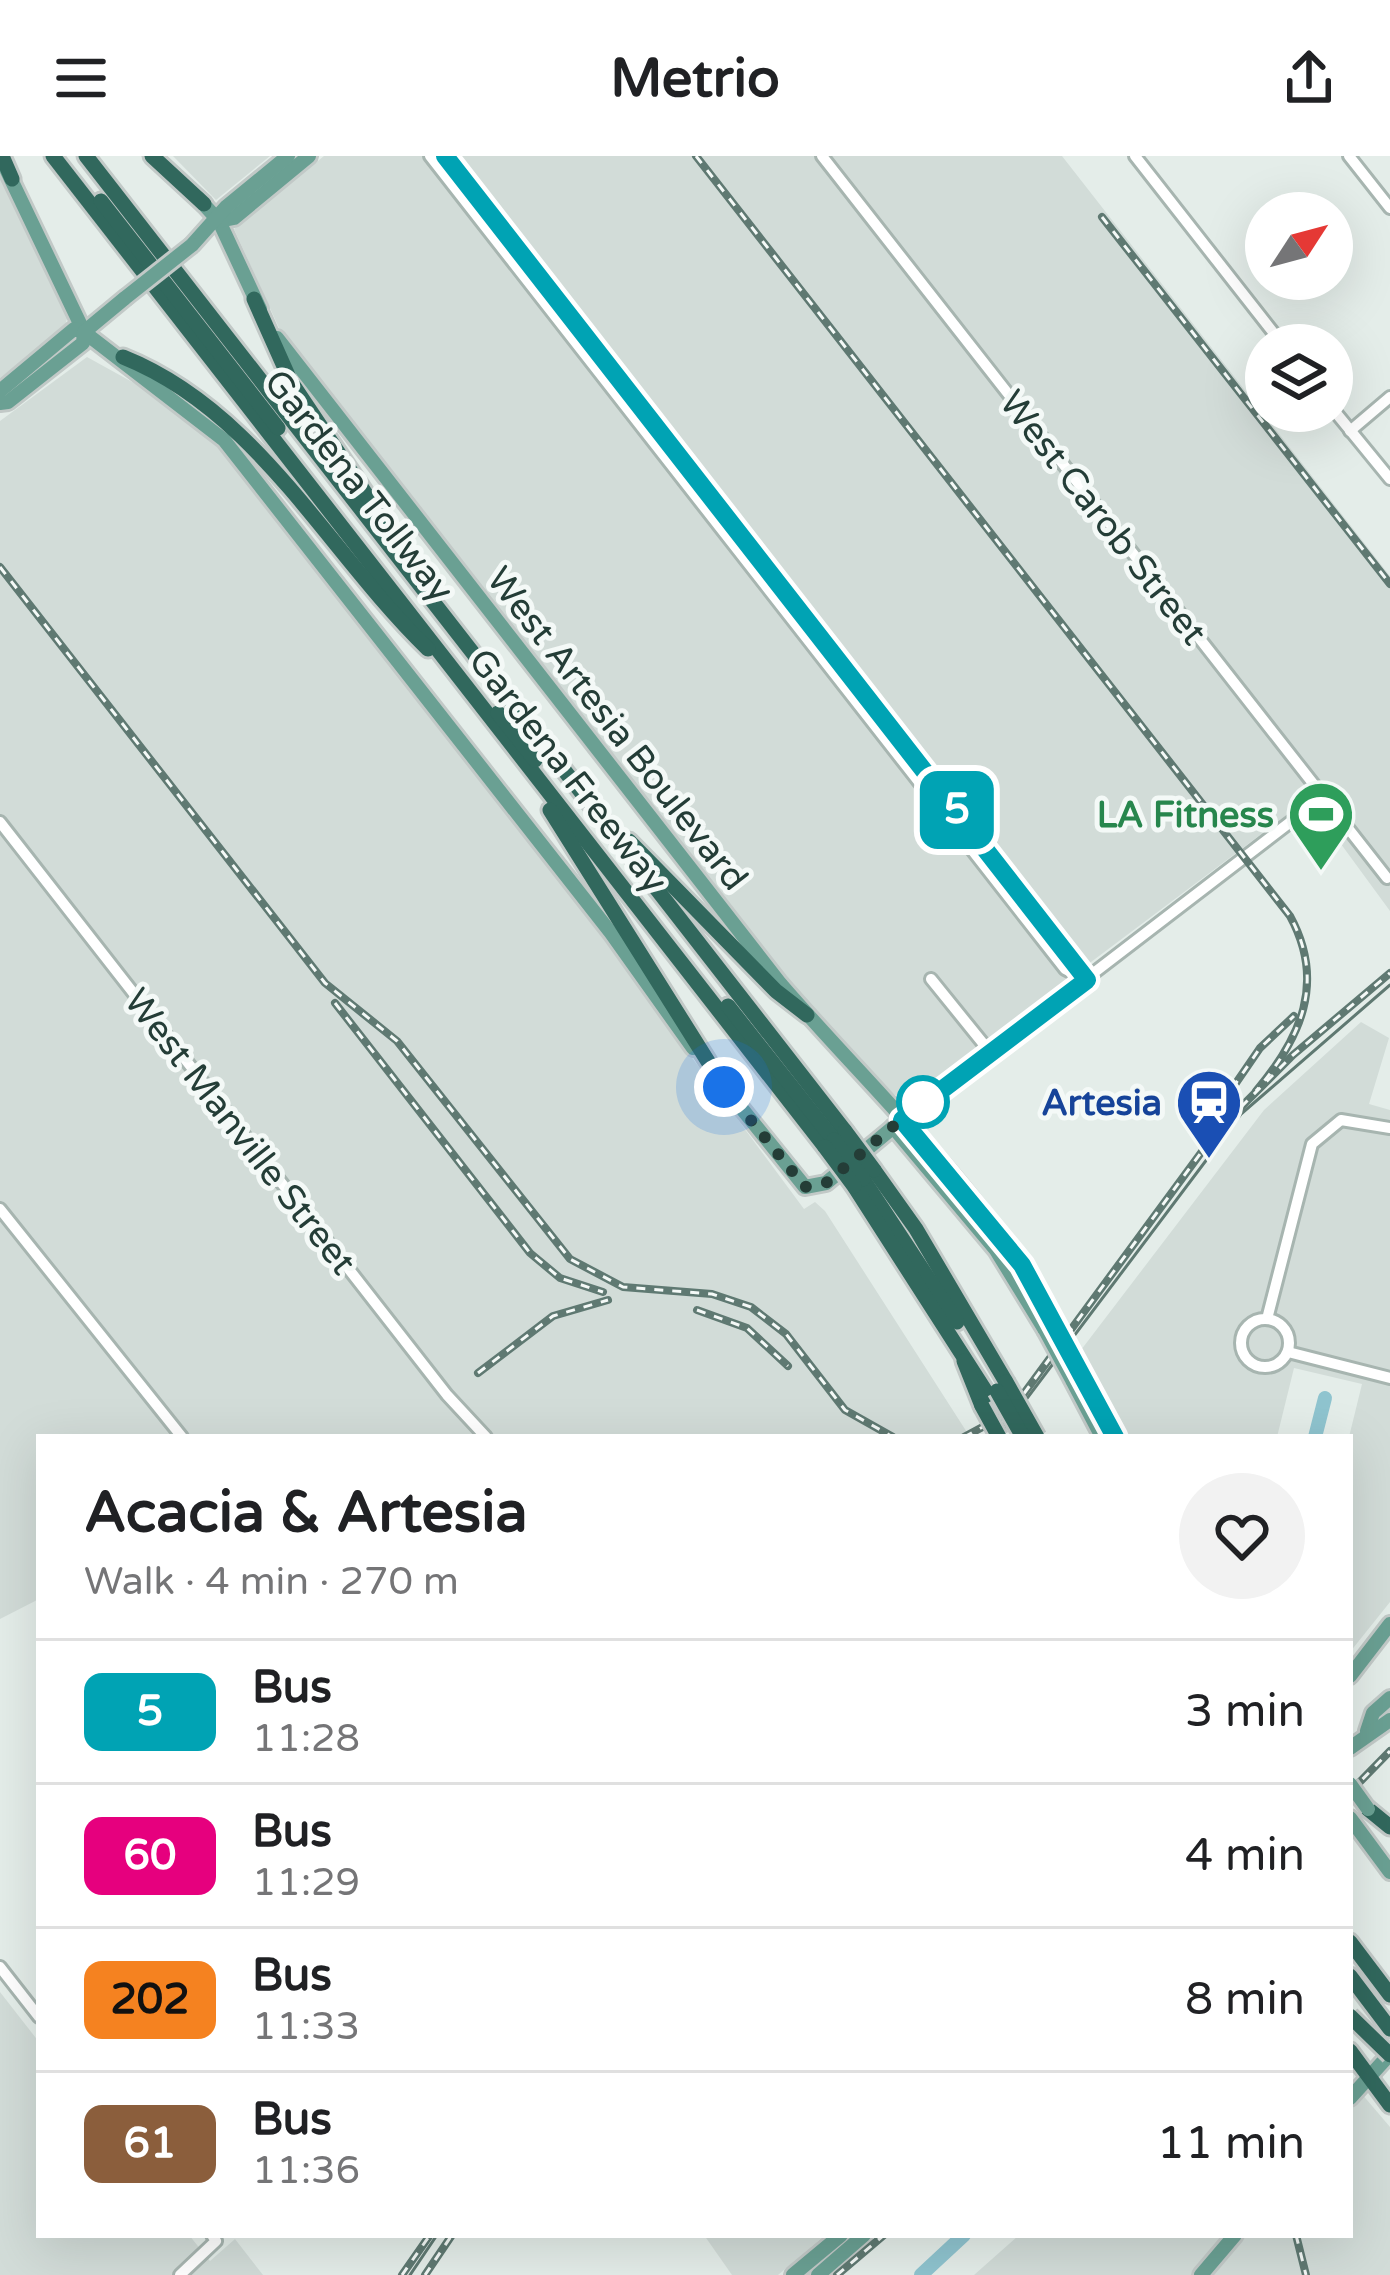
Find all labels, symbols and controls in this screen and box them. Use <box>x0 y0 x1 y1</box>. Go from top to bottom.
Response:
icon: menu <box>48 45 114 111</box>
icon: share <box>1276 45 1342 111</box>
text: Metrio <box>610 46 780 111</box>
north arrow <box>1245 192 1353 300</box>
map controls <box>1245 192 1353 432</box>
button: layers <box>1245 324 1353 432</box>
street label: Gardena Tollway <box>255 361 463 610</box>
street label: West Carob Street <box>990 382 1215 654</box>
street label: West Artesia Boulevard <box>477 559 756 899</box>
street label: Gardena Freeway <box>459 640 676 901</box>
line badge: 5 <box>918 771 996 849</box>
sports icon: LA Fitness <box>1286 779 1356 873</box>
text: 5 <box>944 784 970 835</box>
place label: LA Fitness <box>1097 794 1274 837</box>
street label: West Manville Street <box>115 981 365 1283</box>
your location <box>694 1057 754 1117</box>
station icon: Artesia <box>1174 1067 1244 1161</box>
unlabelled marker <box>898 1077 948 1127</box>
place label: Artesia <box>1041 1082 1162 1125</box>
button: heart <box>1179 1473 1305 1599</box>
text: Acacia & Artesia <box>84 1479 527 1547</box>
text: Walk · 4 min · 270 m <box>84 1558 459 1605</box>
text: Bus <box>252 1661 332 1715</box>
text: 3 min <box>1185 1685 1305 1739</box>
text: 5 <box>137 1686 163 1737</box>
text: 11:28 <box>252 1715 360 1762</box>
text: Bus <box>252 1805 332 1859</box>
text: 4 min <box>1185 1829 1305 1883</box>
text: 60 <box>124 1830 176 1881</box>
text: 11:29 <box>252 1859 360 1906</box>
text: Bus <box>252 1949 332 2003</box>
text: 8 min <box>1185 1973 1305 2027</box>
text: 202 <box>110 1974 190 2025</box>
text: 11:33 <box>252 2003 360 2050</box>
text: Bus <box>252 2093 332 2147</box>
text: 11 min <box>1157 2117 1305 2171</box>
text: 61 <box>124 2118 176 2169</box>
text: 11:36 <box>252 2147 360 2194</box>

